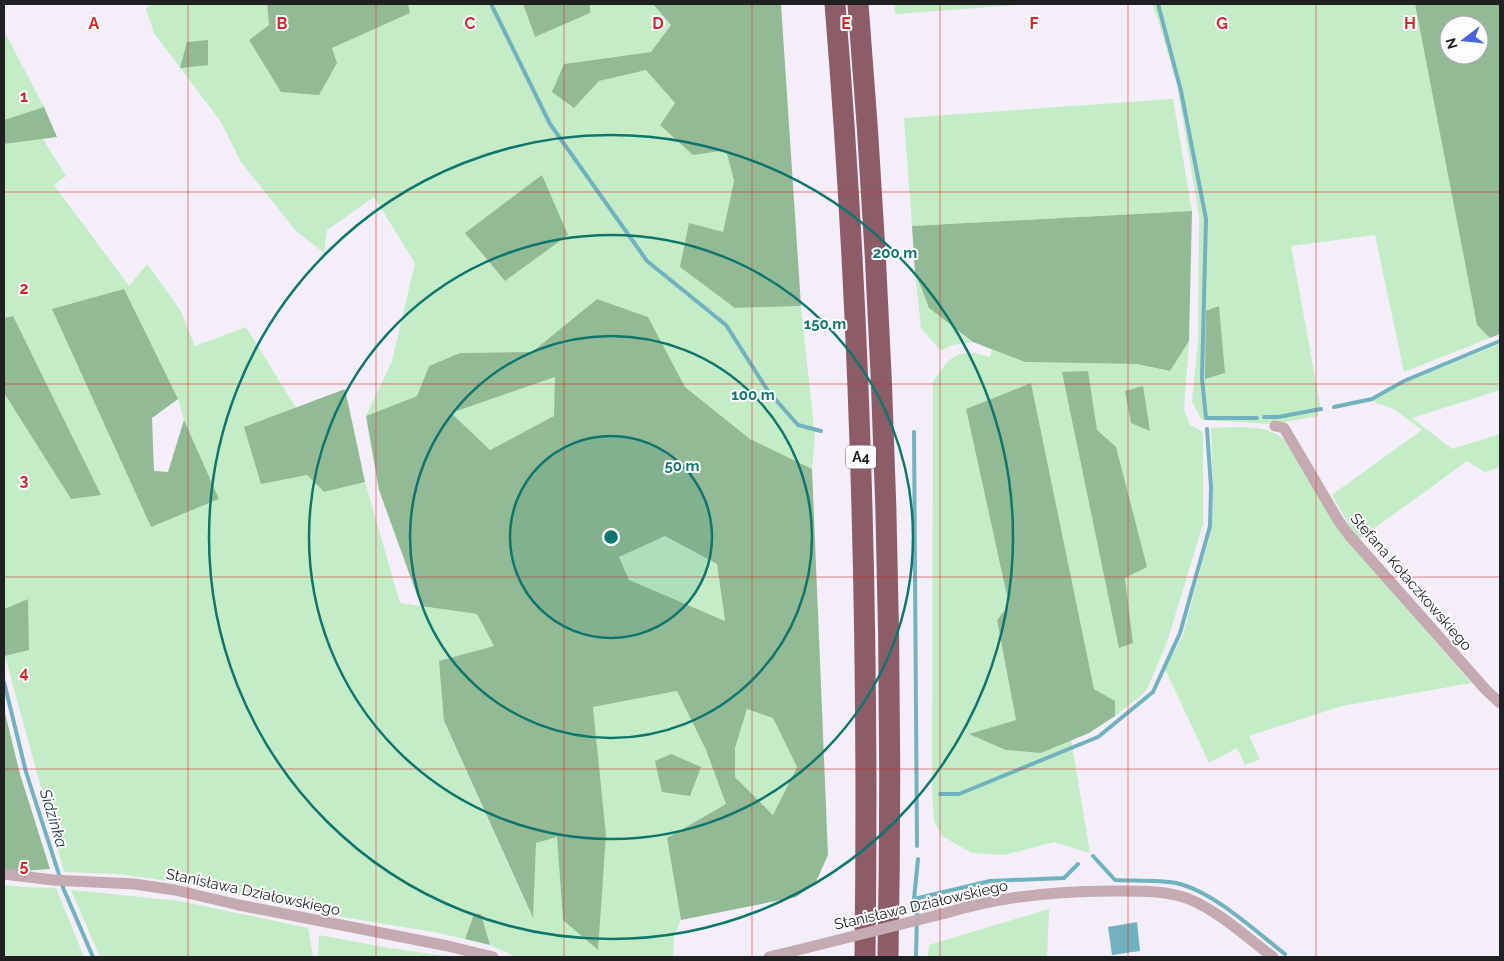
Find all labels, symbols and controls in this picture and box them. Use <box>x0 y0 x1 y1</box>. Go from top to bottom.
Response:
text: A <box>89 14 100 33</box>
text: B <box>277 14 288 33</box>
text: C <box>465 14 476 33</box>
text: D <box>652 14 664 33</box>
text: E <box>841 14 851 33</box>
text: F <box>1029 14 1039 33</box>
text: G <box>1216 14 1228 33</box>
text: H <box>1404 14 1416 33</box>
north arrow <box>1439 15 1489 65</box>
text: N <box>1442 36 1461 51</box>
text: 1 <box>20 87 28 106</box>
text: 200 m <box>873 244 917 262</box>
text: 2 <box>19 279 29 298</box>
text: 150 m <box>804 315 846 333</box>
text: 100 m <box>731 386 775 404</box>
road number: A4 <box>846 446 876 468</box>
text: 50 m <box>664 457 700 475</box>
text: 3 <box>20 471 29 490</box>
street label: Stefana Kołaczkowskiego <box>1346 510 1476 655</box>
centre of rings <box>602 528 620 546</box>
text: 4 <box>19 663 29 682</box>
water label: Sidzinka <box>35 786 72 850</box>
text: 5 <box>20 856 29 875</box>
street label: Stanisława Działowskiego <box>164 865 342 919</box>
street label: Stanisława Działowskiego <box>832 876 1010 934</box>

